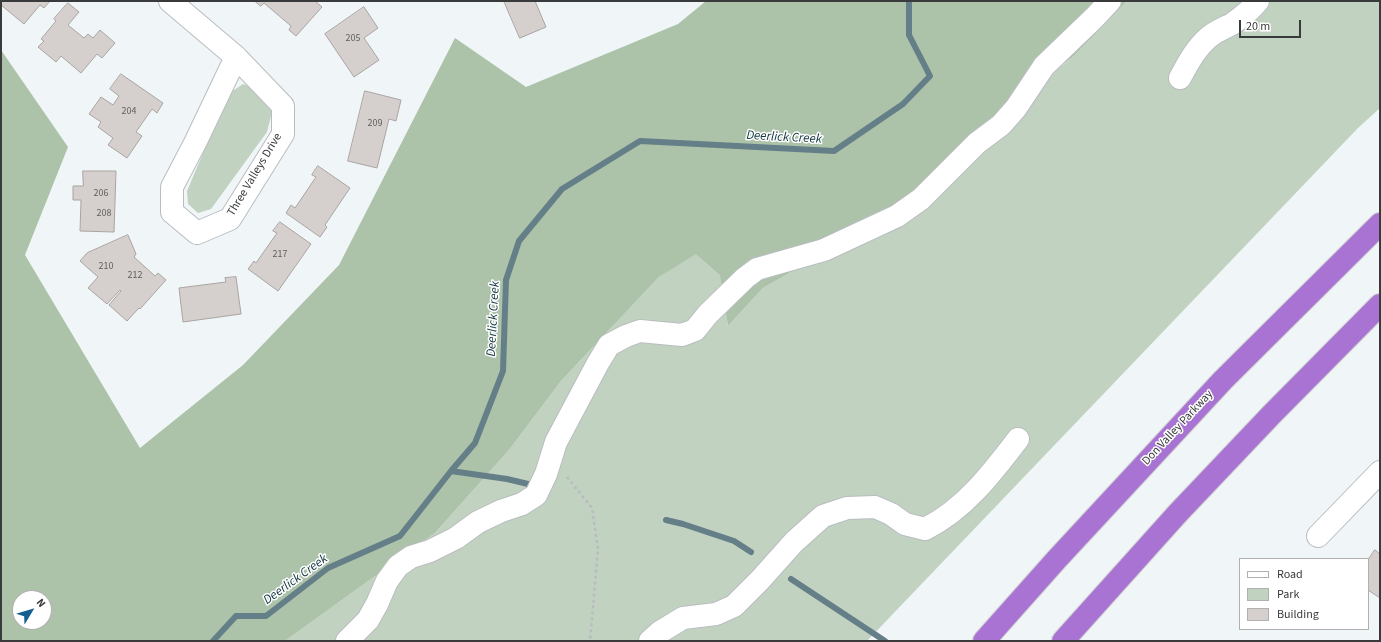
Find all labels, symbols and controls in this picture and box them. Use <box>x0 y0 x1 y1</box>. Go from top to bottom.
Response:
scale bar <box>1241 12 1303 38</box>
text: 20 m <box>1246 18 1270 35</box>
house number: 205 <box>346 33 360 45</box>
house number: 204 <box>122 106 136 118</box>
house number: 209 <box>368 118 382 130</box>
water label: Deerlick Creek <box>746 128 822 148</box>
street label: Three Valleys Drive <box>225 131 285 219</box>
house number: 206 <box>94 188 108 200</box>
house number: 208 <box>97 208 111 220</box>
house number: 217 <box>273 249 287 261</box>
house number: 210 <box>99 261 113 273</box>
house number: 212 <box>128 270 142 282</box>
water label: Deerlick Creek <box>484 281 504 357</box>
street label: Don Valley Parkway <box>1139 387 1217 469</box>
water label: Deerlick Creek <box>261 551 331 609</box>
legend <box>1239 558 1369 630</box>
text: Road <box>1277 566 1303 583</box>
text: Park <box>1277 586 1299 603</box>
north arrow <box>12 590 52 630</box>
text: N <box>33 595 49 610</box>
text: Building <box>1277 606 1319 623</box>

